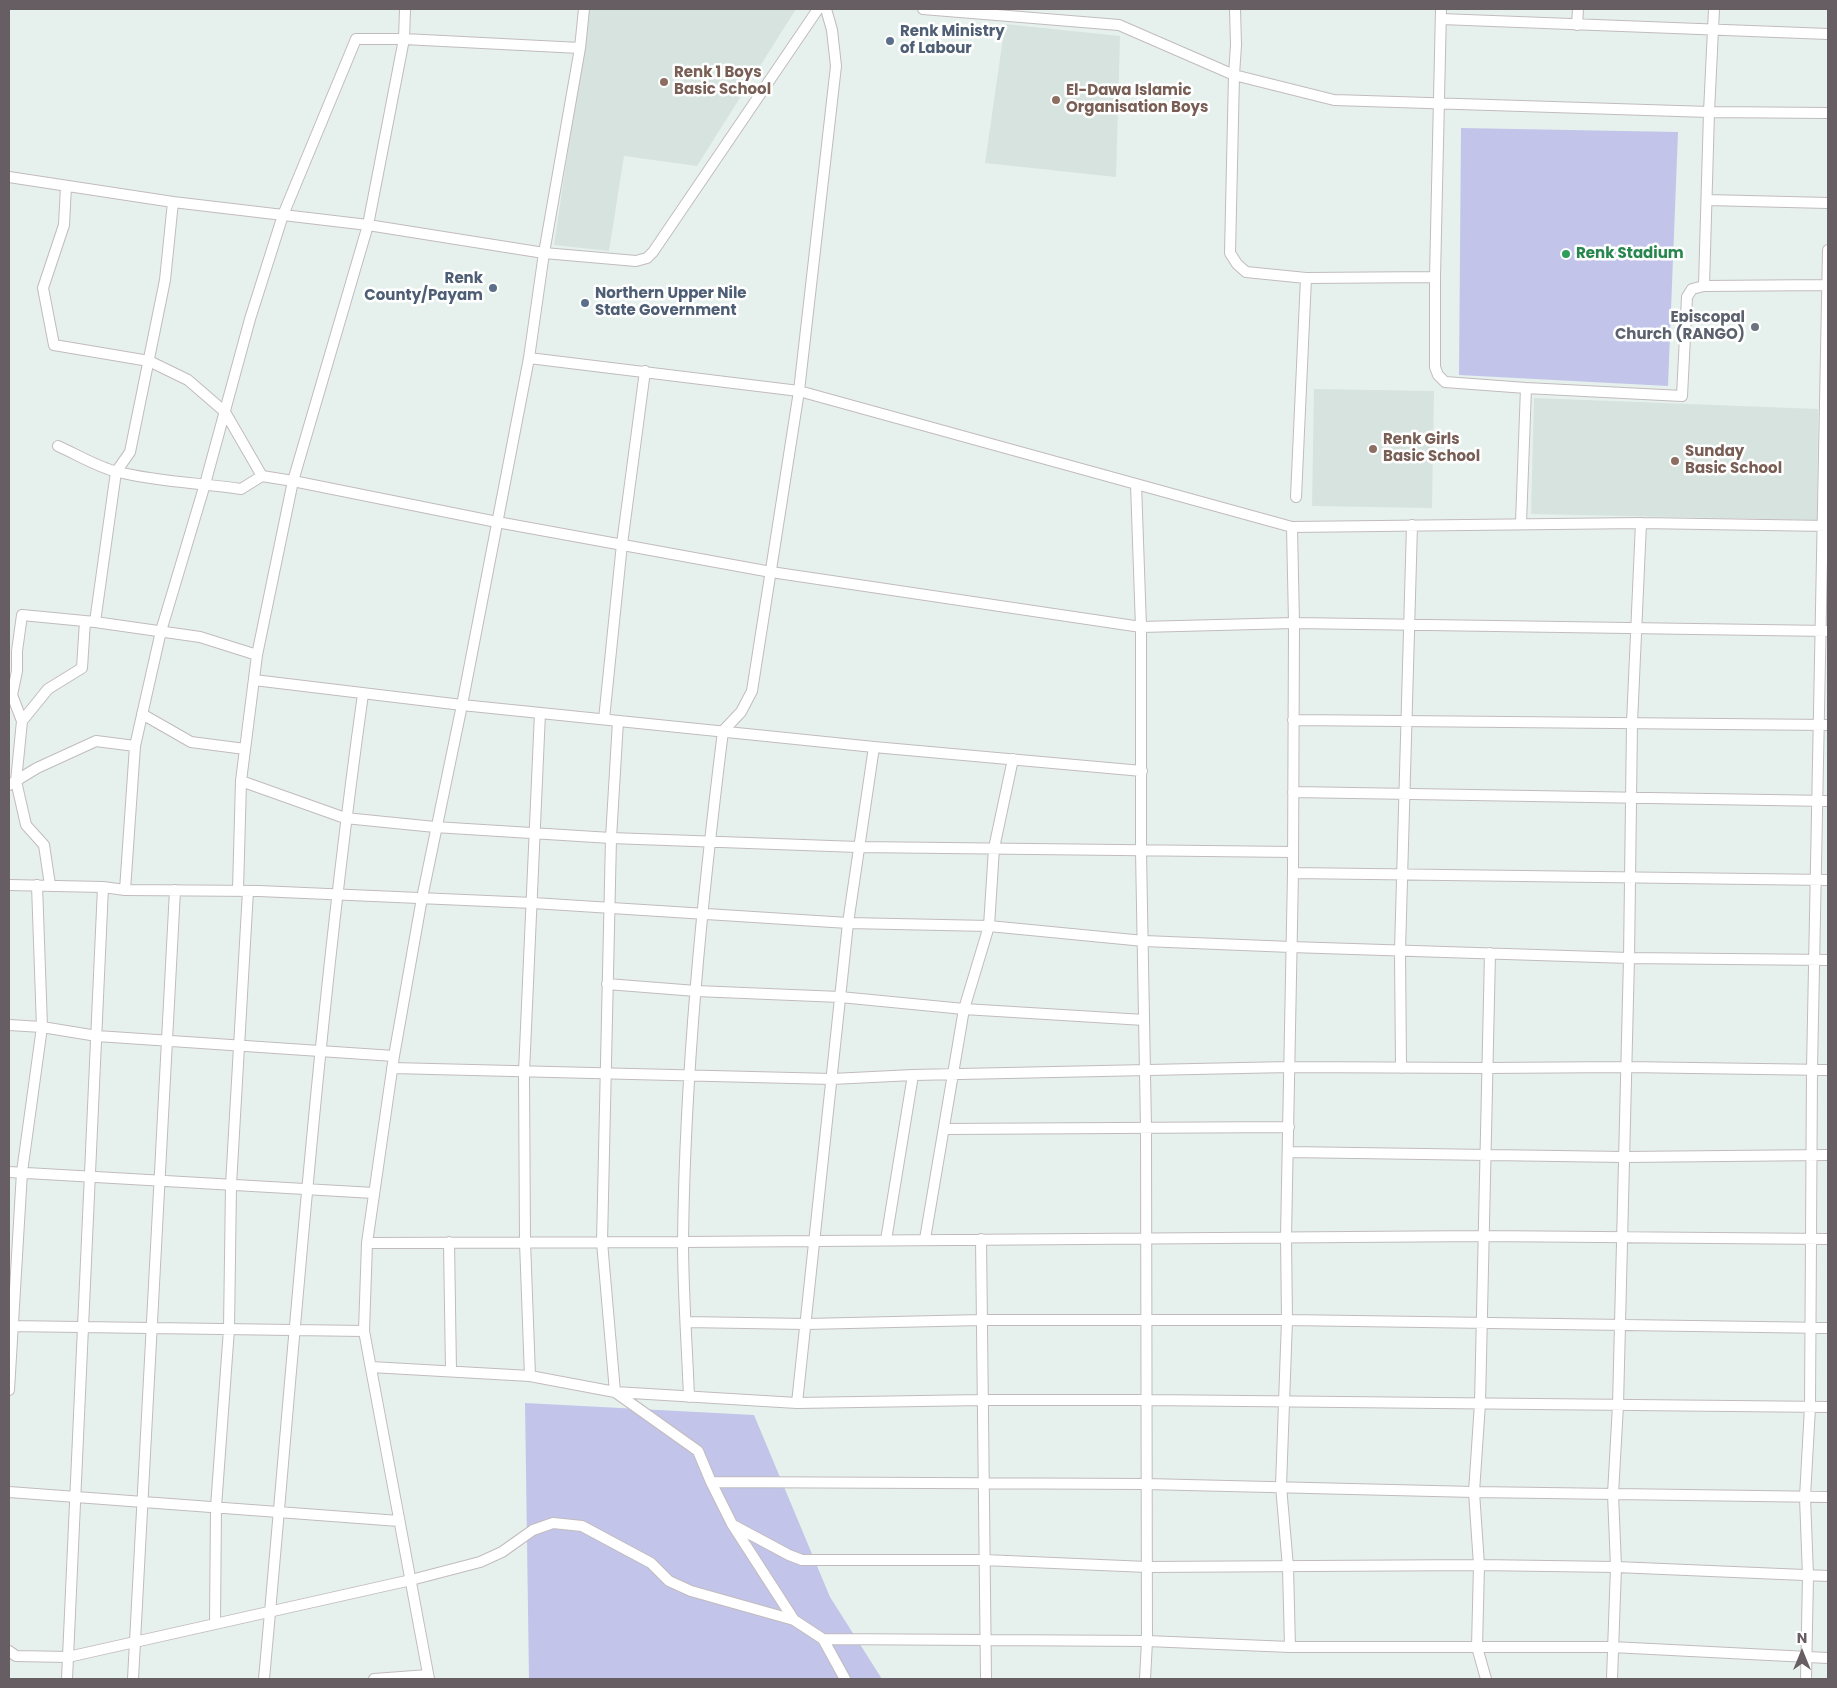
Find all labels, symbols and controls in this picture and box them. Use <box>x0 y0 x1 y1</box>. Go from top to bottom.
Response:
place label: Renk Ministry of Labour <box>900 23 1005 58</box>
marker: Renk Ministry of Labour <box>884 35 896 47</box>
place label: Renk 1 Boys Basic School <box>674 64 771 99</box>
marker: Renk 1 Boys Basic School <box>658 76 670 88</box>
place label: El-Dawa Islamic Organisation Boys <box>1066 82 1208 117</box>
marker: El-Dawa Islamic Organisation Boys <box>1050 94 1062 106</box>
place label: Renk Stadium <box>1576 245 1684 263</box>
marker: Renk Stadium <box>1560 248 1572 260</box>
place label: Renk County/Payam <box>364 270 483 305</box>
marker: Renk County/Payam <box>487 282 499 294</box>
place label: Northern Upper Nile State Government <box>595 285 747 320</box>
marker: Northern Upper Nile State Government <box>579 297 591 309</box>
place label: Episcopal Church (RANGO) <box>1615 309 1745 344</box>
marker: Episcopal Church (RANGO) <box>1749 321 1761 333</box>
place label: Renk Girls Basic School <box>1383 431 1480 466</box>
marker: Renk Girls Basic School <box>1367 443 1379 455</box>
place label: Sunday Basic School <box>1685 443 1782 478</box>
marker: Sunday Basic School <box>1669 455 1681 467</box>
north arrow <box>1777 1628 1827 1678</box>
text: N <box>1797 1628 1807 1648</box>

